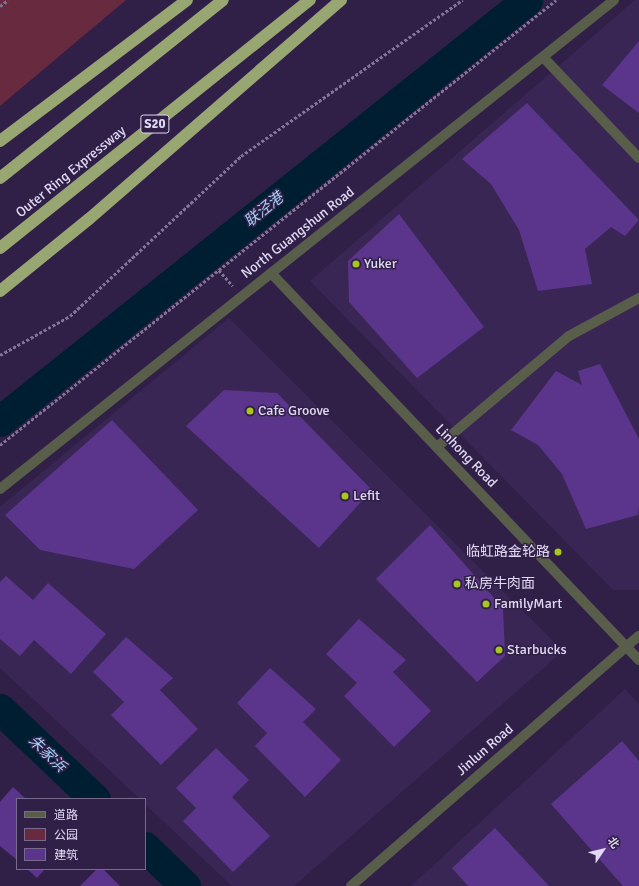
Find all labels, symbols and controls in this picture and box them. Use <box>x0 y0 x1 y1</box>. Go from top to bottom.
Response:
road number: S20 <box>140 113 170 135</box>
street label: Outer Ring Expressway <box>13 123 129 221</box>
street label: North Guangshun Road <box>238 184 358 282</box>
water label: 联泾港 <box>241 189 287 231</box>
place label: Yuker <box>364 256 397 272</box>
marker: Yuker <box>351 259 361 269</box>
place label: Cafe Groove <box>258 403 330 419</box>
marker: Cafe Groove <box>245 406 255 416</box>
street label: Linhong Road <box>432 421 500 491</box>
place label: Lefit <box>353 488 380 504</box>
marker: Lefit <box>340 491 350 501</box>
place label: 临虹路金轮路 <box>466 544 550 560</box>
marker: 临虹路金轮路 <box>553 547 563 557</box>
place label: 私房牛肉面 <box>465 576 535 592</box>
marker: 私房牛肉面 <box>452 579 462 589</box>
place label: FamilyMart <box>494 596 562 612</box>
marker: FamilyMart <box>481 599 491 609</box>
place label: Starbucks <box>507 642 567 658</box>
marker: Starbucks <box>494 645 504 655</box>
street label: Jinlun Road <box>453 721 517 779</box>
water label: 朱家浜 <box>25 732 69 776</box>
legend <box>16 798 146 870</box>
text: 道路 <box>54 808 78 823</box>
text: 公园 <box>54 828 78 843</box>
north arrow <box>583 830 623 870</box>
text: 北 <box>605 835 622 851</box>
text: 建筑 <box>54 848 78 863</box>

